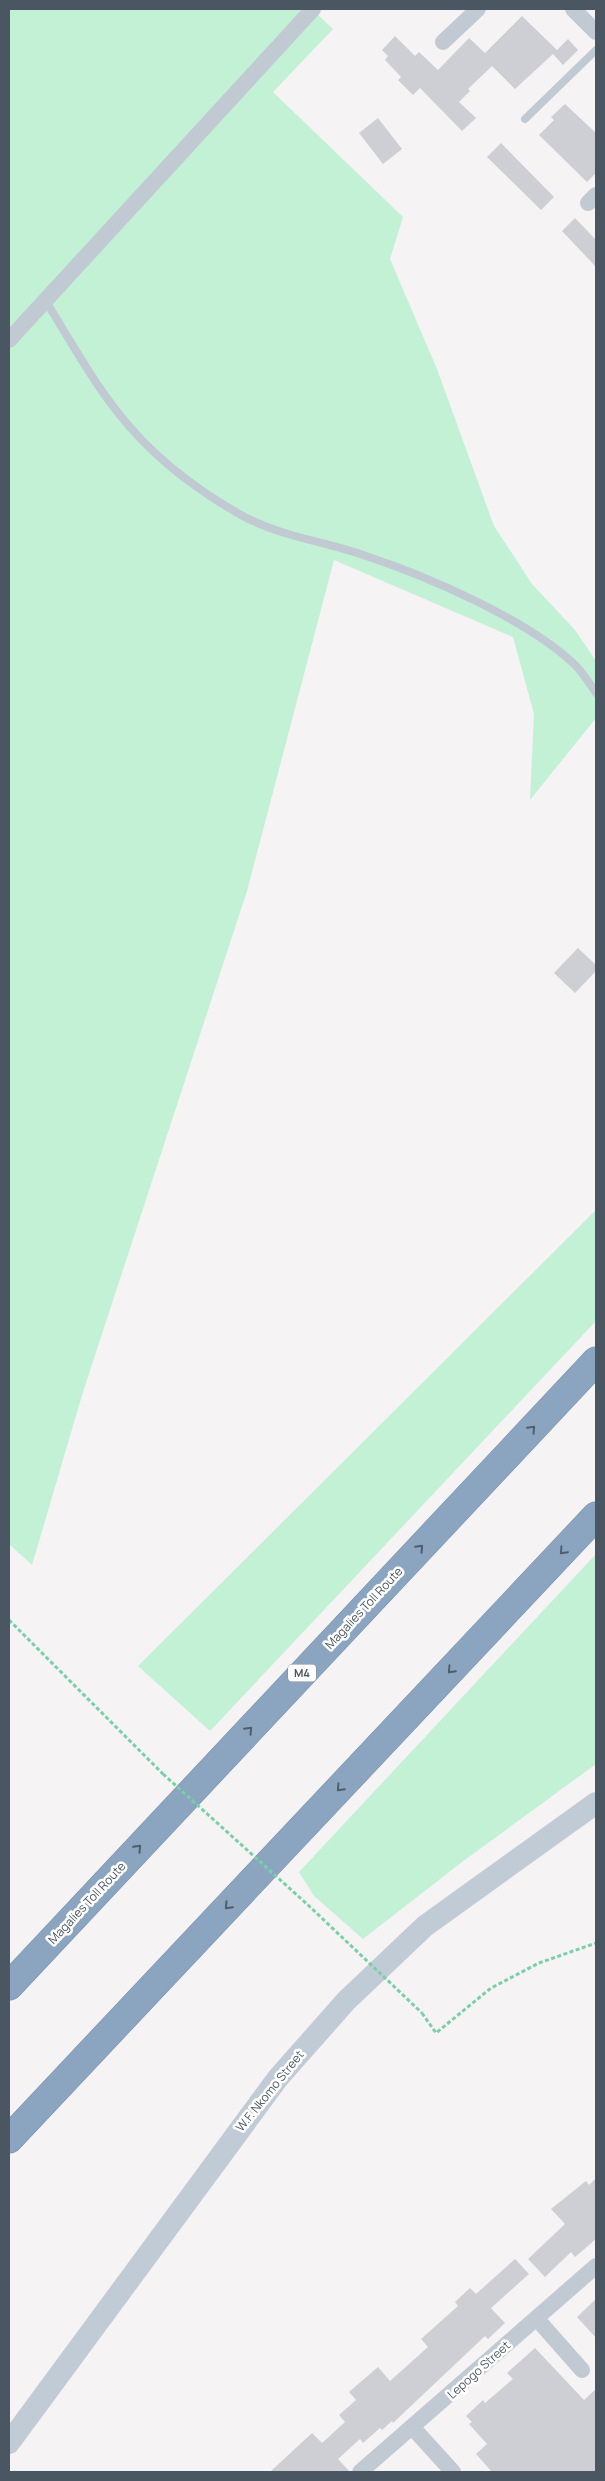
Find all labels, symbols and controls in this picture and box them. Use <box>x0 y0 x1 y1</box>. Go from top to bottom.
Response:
one-way arrow <box>526 1426 535 1435</box>
one-way arrow <box>415 1544 424 1553</box>
one-way arrow <box>560 1546 569 1555</box>
street label: Magalies Toll Route <box>321 1563 406 1652</box>
one-way arrow <box>448 1664 457 1673</box>
road number: M4 <box>288 1665 316 1682</box>
one-way arrow <box>243 1726 252 1735</box>
one-way arrow <box>337 1782 346 1791</box>
one-way arrow <box>132 1845 141 1854</box>
street label: Magalies Toll Route <box>44 1858 129 1947</box>
one-way arrow <box>225 1900 234 1909</box>
street label: W.F. Nkomo Street <box>232 2046 308 2135</box>
street label: Lepogo Street <box>444 2337 514 2402</box>

